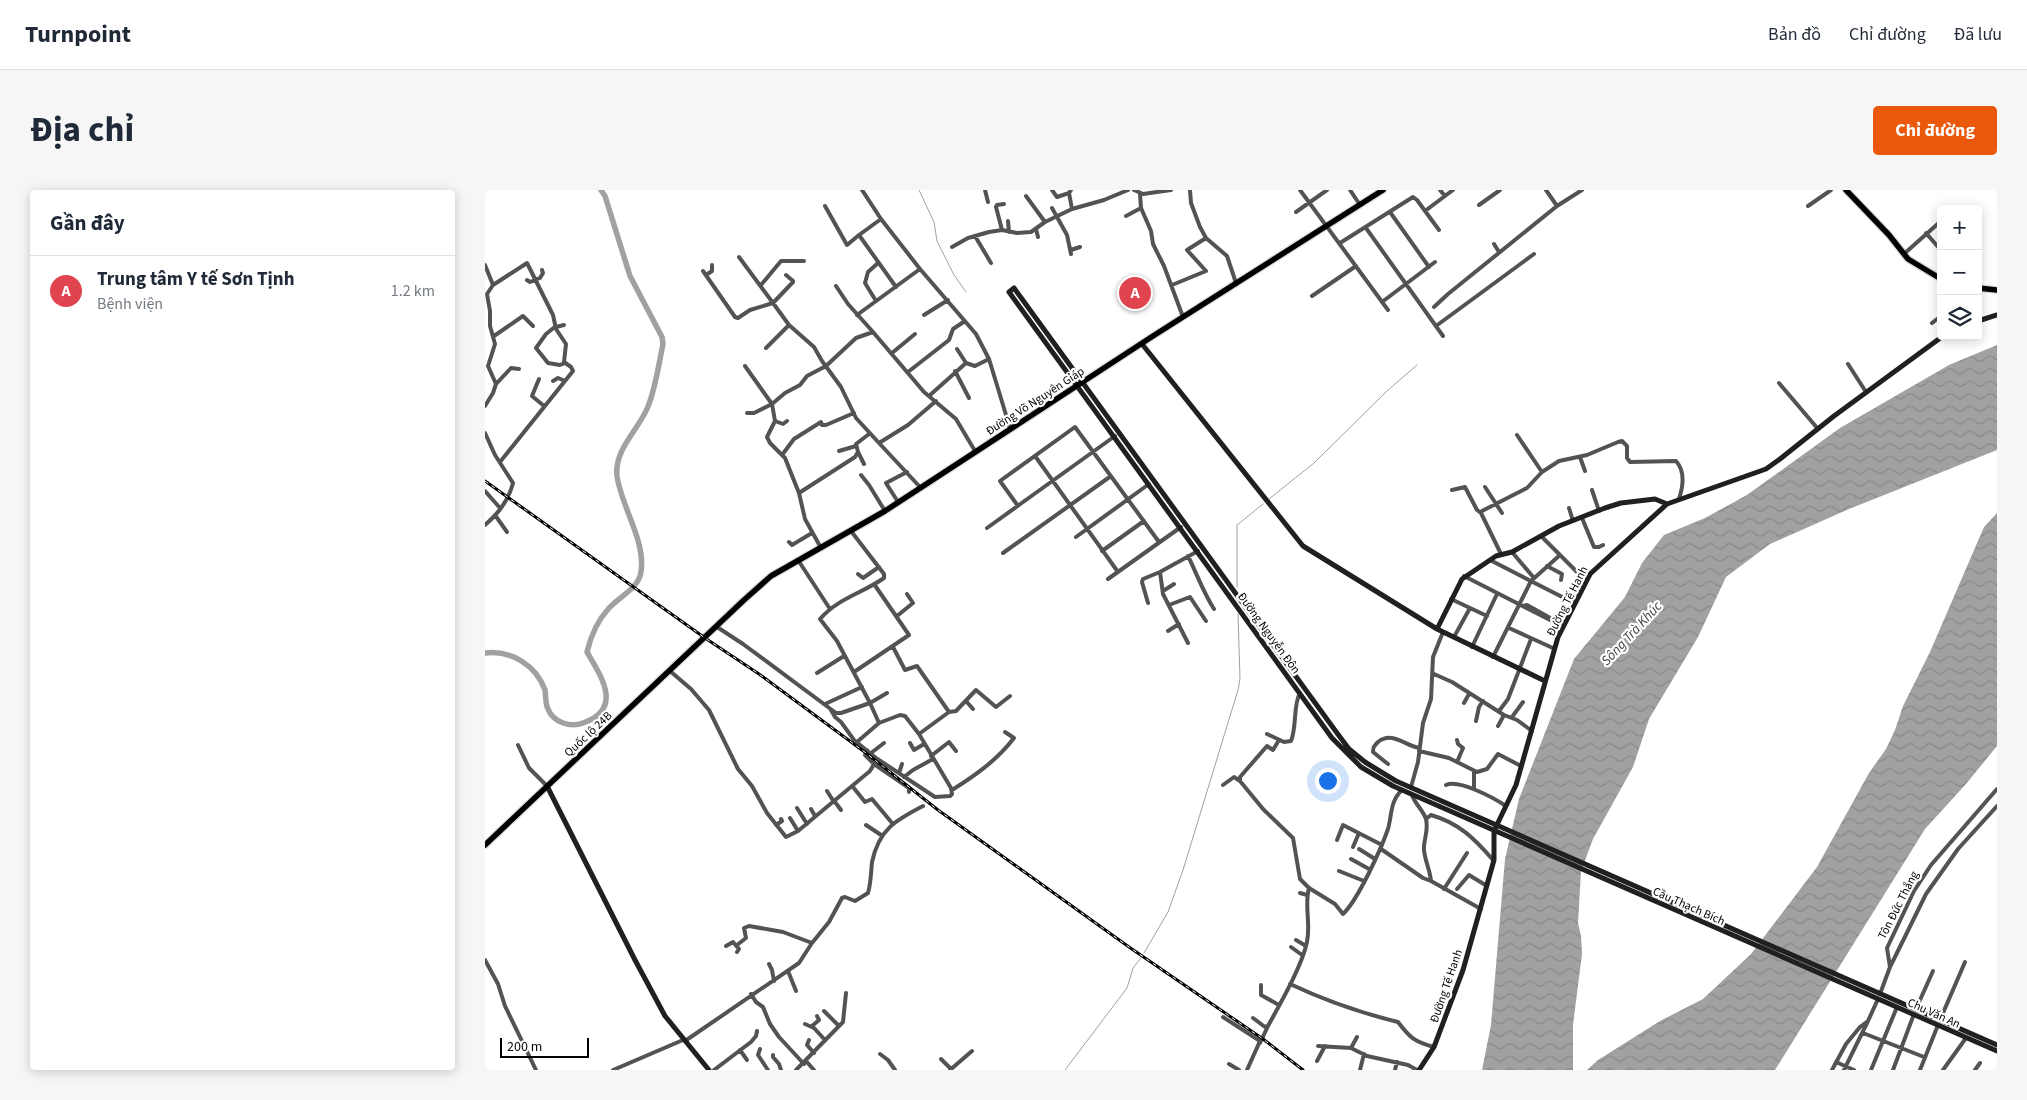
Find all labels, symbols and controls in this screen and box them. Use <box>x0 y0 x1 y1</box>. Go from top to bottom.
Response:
text: Turnpoint <box>25 17 131 52</box>
text: Bản đồ <box>1768 22 1821 47</box>
text: Chỉ đường <box>1849 22 1926 47</box>
text: Đã lưu <box>1954 22 2002 47</box>
text: Địa chỉ <box>30 105 134 155</box>
button: Chỉ đường <box>1873 106 1997 155</box>
map controls <box>1937 205 1982 340</box>
button: + <box>1937 205 1982 250</box>
text: Gần đây <box>50 208 125 238</box>
button: − <box>1937 250 1982 295</box>
text: Trung tâm Y tế Sơn Tịnh <box>97 266 295 293</box>
pin: A <box>1119 274 1151 312</box>
text: A <box>61 280 71 302</box>
text: 1.2 km <box>391 280 435 302</box>
text: Bệnh viện <box>97 293 163 315</box>
button: layers <box>1937 295 1982 340</box>
street label: Đường Võ Nguyên Giáp <box>983 363 1088 440</box>
street label: Đường Tế Hanh <box>1542 563 1592 639</box>
street label: Đường Nguyễn Đôn <box>1233 589 1304 678</box>
water label: Sông Trà Khúc <box>1597 596 1667 670</box>
street label: Quốc lộ 24B <box>561 708 616 761</box>
your location <box>1315 768 1341 794</box>
street label: Tôn Đức Thắng <box>1874 868 1923 942</box>
street label: Cầu Thạch Bích <box>1650 883 1728 930</box>
street label: Đường Tế Hanh <box>1426 947 1467 1025</box>
street label: Chu Văn An <box>1905 994 1963 1033</box>
scale bar <box>500 1035 589 1058</box>
text: 200 m <box>507 1037 542 1057</box>

